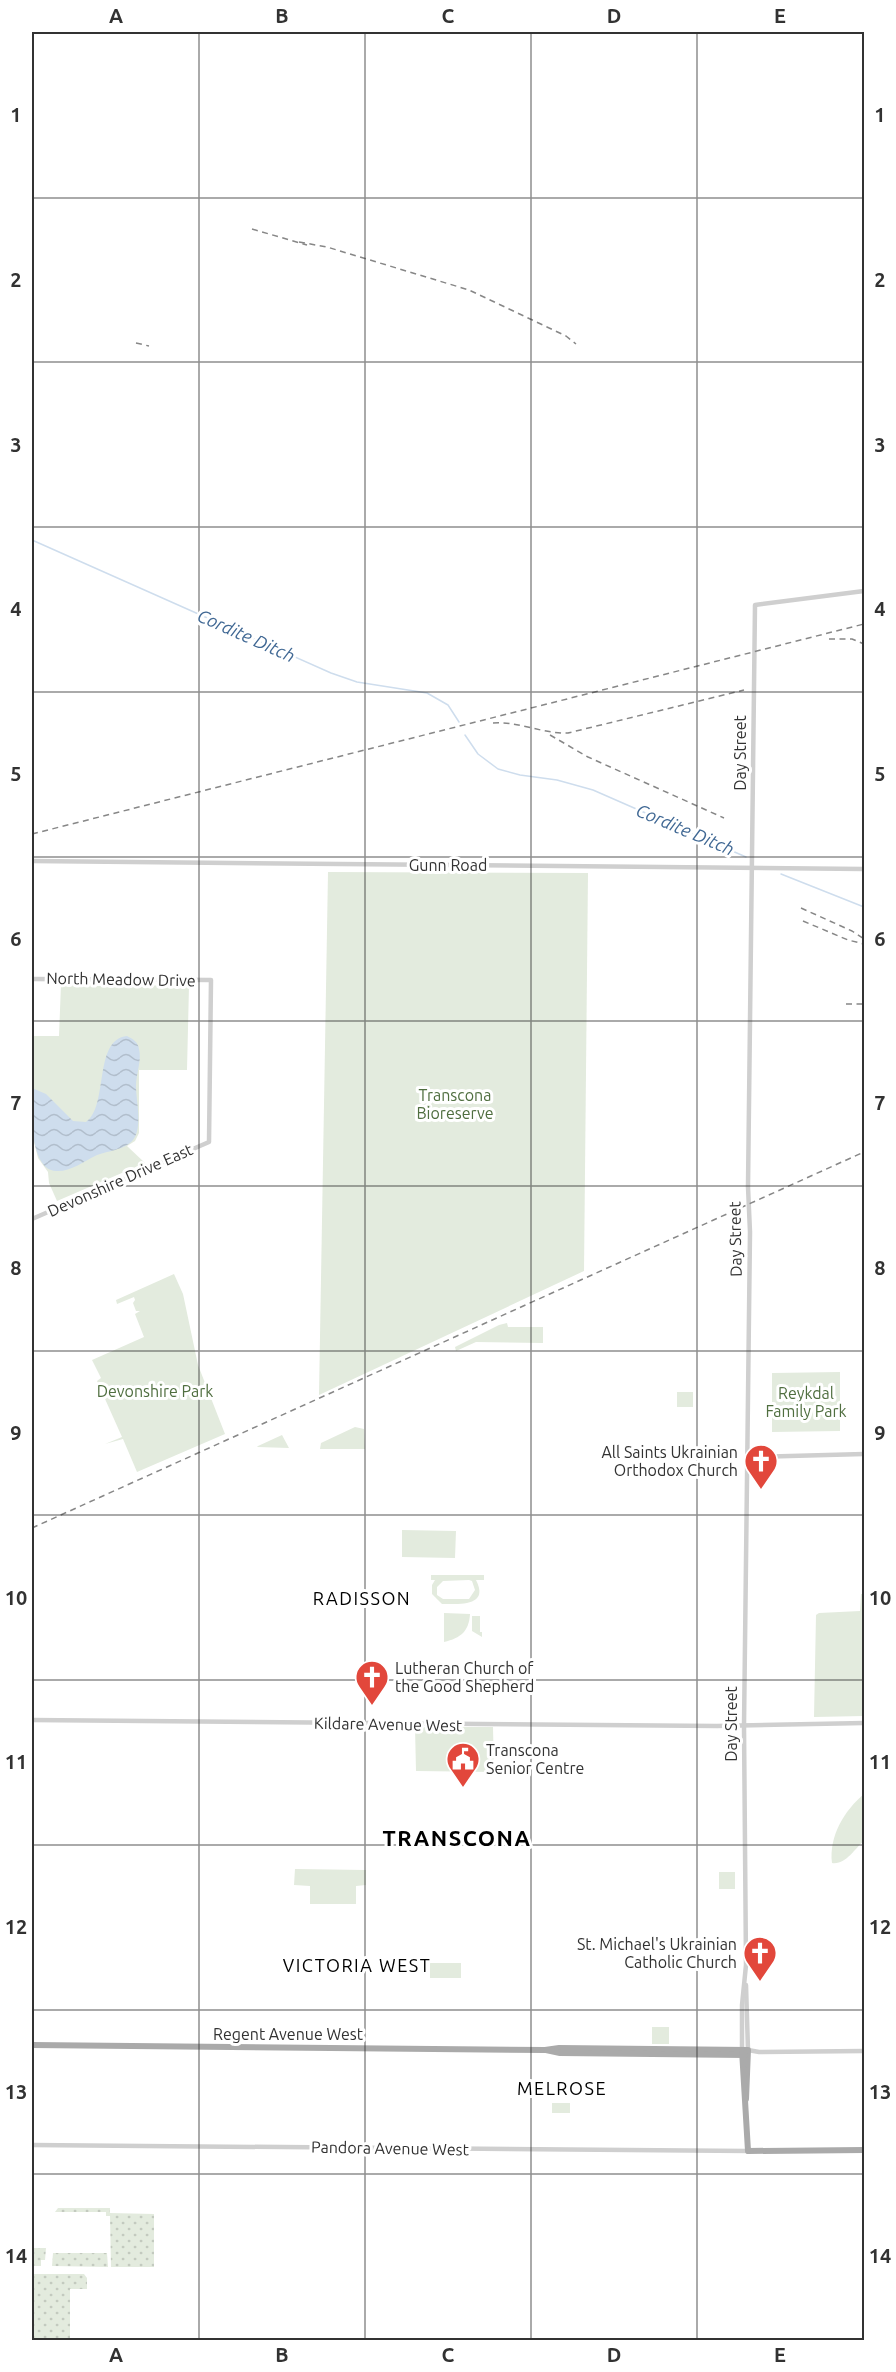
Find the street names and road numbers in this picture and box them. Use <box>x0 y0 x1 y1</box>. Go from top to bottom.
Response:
street label: Day Street <box>731 715 749 791</box>
street label: Gunn Road <box>409 856 487 874</box>
street label: North Meadow Drive <box>46 969 196 989</box>
street label: Devonshire Drive East <box>45 1140 196 1220</box>
street label: Day Street <box>725 1200 745 1277</box>
street label: Day Street <box>722 1686 740 1762</box>
street label: Kildare Avenue West <box>314 1714 463 1734</box>
street label: Regent Avenue West <box>213 2025 364 2043</box>
street label: Pandora Avenue West <box>311 2138 470 2158</box>

